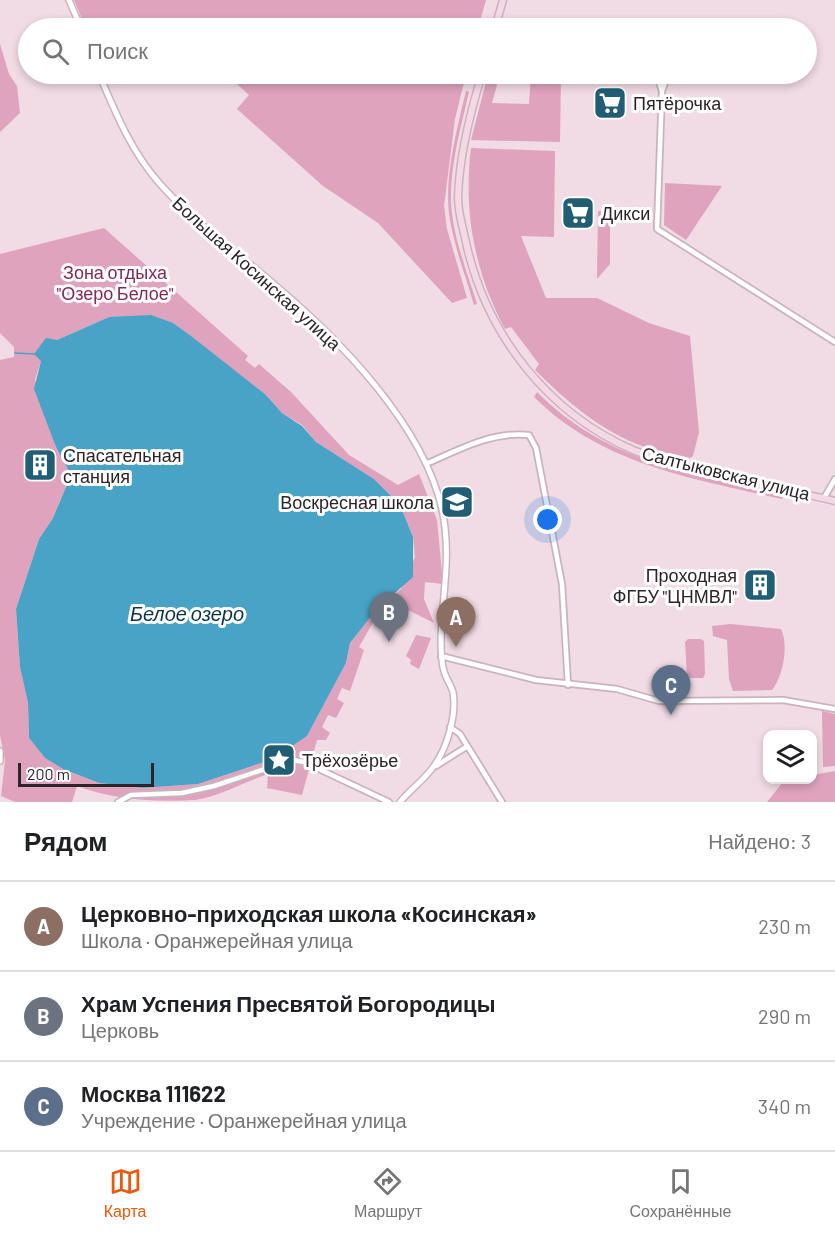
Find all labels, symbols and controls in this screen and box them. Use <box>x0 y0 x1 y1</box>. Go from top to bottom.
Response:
search box <box>18 18 817 84</box>
icon: search <box>39 35 72 68</box>
text: Поиск <box>87 37 148 63</box>
supermarket icon: Пятёрочка <box>592 85 628 121</box>
place label: Пятёрочка <box>633 92 722 114</box>
street label: Большая Косинская улица <box>168 192 346 355</box>
supermarket icon: Дикси <box>560 195 596 231</box>
place label: Дикси <box>601 202 650 224</box>
park label: Зона отдыха "Озеро Белое" <box>56 261 174 304</box>
street label: Салтыковская улица <box>640 441 813 505</box>
place label: Спасательная станция <box>63 444 181 487</box>
building icon: Спасательная станция <box>22 447 58 483</box>
school or university icon: Воскресная школа <box>439 484 475 520</box>
place label: Воскресная школа <box>280 491 435 513</box>
your location <box>533 505 562 534</box>
place label: Проходная ФГБУ "ЦНМВЛ" <box>613 564 737 607</box>
building icon: Проходная ФГБУ "ЦНМВЛ" <box>742 567 778 603</box>
pin: B <box>370 592 408 642</box>
pin: A <box>436 598 476 647</box>
water label: Белое озеро <box>130 601 244 625</box>
pin: C <box>652 666 690 715</box>
map controls <box>763 730 817 784</box>
button: layers <box>763 730 817 784</box>
place icon: Трёхозёрье <box>261 742 297 778</box>
place label: Трёхозёрье <box>302 749 398 771</box>
scale bar <box>18 760 154 788</box>
text: 200 m <box>27 764 70 783</box>
text: Рядом <box>24 825 107 856</box>
text: Найдено: 3 <box>708 829 811 853</box>
text: Церковно-приходская школа «Косинская» <box>81 900 537 926</box>
text: A <box>37 914 50 938</box>
text: 230 m <box>758 914 811 938</box>
text: Школа · Оранжерейная улица <box>81 928 353 952</box>
text: Храм Успения Пресвятой Богородицы <box>81 990 495 1016</box>
text: B <box>37 1004 50 1028</box>
text: 290 m <box>758 1004 811 1028</box>
text: Церковь <box>81 1018 159 1042</box>
text: Москва 111622 <box>81 1080 226 1106</box>
text: C <box>37 1094 50 1118</box>
text: 340 m <box>758 1094 811 1118</box>
text: Учреждение · Оранжерейная улица <box>81 1108 407 1132</box>
tab: Карта <box>104 1165 147 1221</box>
tab: Маршрут <box>354 1165 422 1221</box>
tab: Сохранённые <box>629 1165 731 1221</box>

